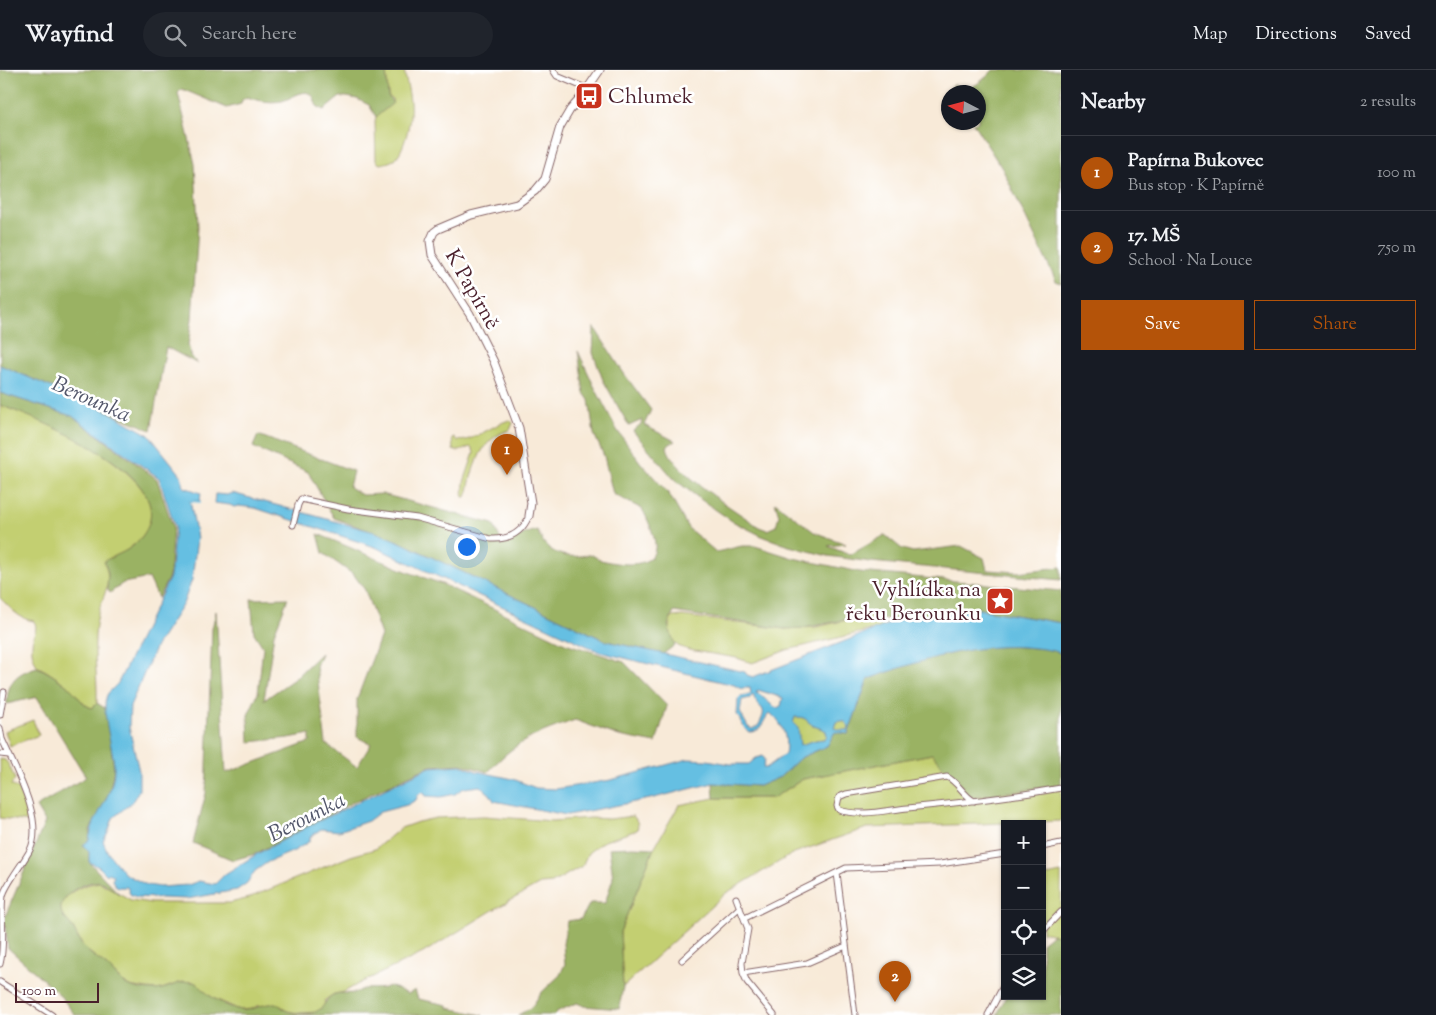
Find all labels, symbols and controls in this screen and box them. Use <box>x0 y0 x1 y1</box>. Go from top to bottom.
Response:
search box <box>143 12 493 57</box>
text: Wayfind <box>25 18 113 52</box>
icon: search <box>161 21 189 49</box>
text: Search here <box>201 21 297 48</box>
text: Map <box>1193 22 1228 48</box>
text: Directions <box>1256 22 1337 48</box>
text: Saved <box>1365 22 1411 48</box>
bus stop icon: Chlumek <box>574 81 604 111</box>
place label: Chlumek <box>608 83 694 113</box>
north arrow <box>941 85 986 130</box>
text: Nearby <box>1081 88 1146 118</box>
text: 2 results <box>1360 91 1416 114</box>
text: Papírna Bukovec <box>1128 148 1264 175</box>
text: 1 <box>1094 162 1100 185</box>
text: 100 m <box>1377 162 1416 185</box>
text: Bus stop · K Papírně <box>1128 175 1264 198</box>
text: 17. MŠ <box>1128 223 1180 250</box>
text: 2 <box>1093 237 1101 260</box>
text: 750 m <box>1377 237 1416 260</box>
street label: K Papírně <box>436 244 506 336</box>
text: School · Na Louce <box>1128 250 1252 273</box>
button: Save <box>1081 300 1244 350</box>
button: Share <box>1254 300 1416 350</box>
water label: Berounka <box>46 369 135 432</box>
pin: 1 <box>491 434 523 475</box>
your location <box>454 534 480 560</box>
place label: Vyhlídka na řeku Berounku <box>846 576 981 630</box>
place icon: Vyhlídka na řeku Berounku <box>985 586 1015 616</box>
water label: Berounka <box>263 786 352 852</box>
map controls <box>1001 820 1046 1000</box>
button: + <box>1001 820 1046 865</box>
button: − <box>1001 865 1046 910</box>
button: locate <box>1001 910 1046 955</box>
button: layers <box>1001 955 1046 1000</box>
pin: 2 <box>879 961 911 1002</box>
scale bar <box>15 980 99 1003</box>
text: 100 m <box>22 982 56 1002</box>

